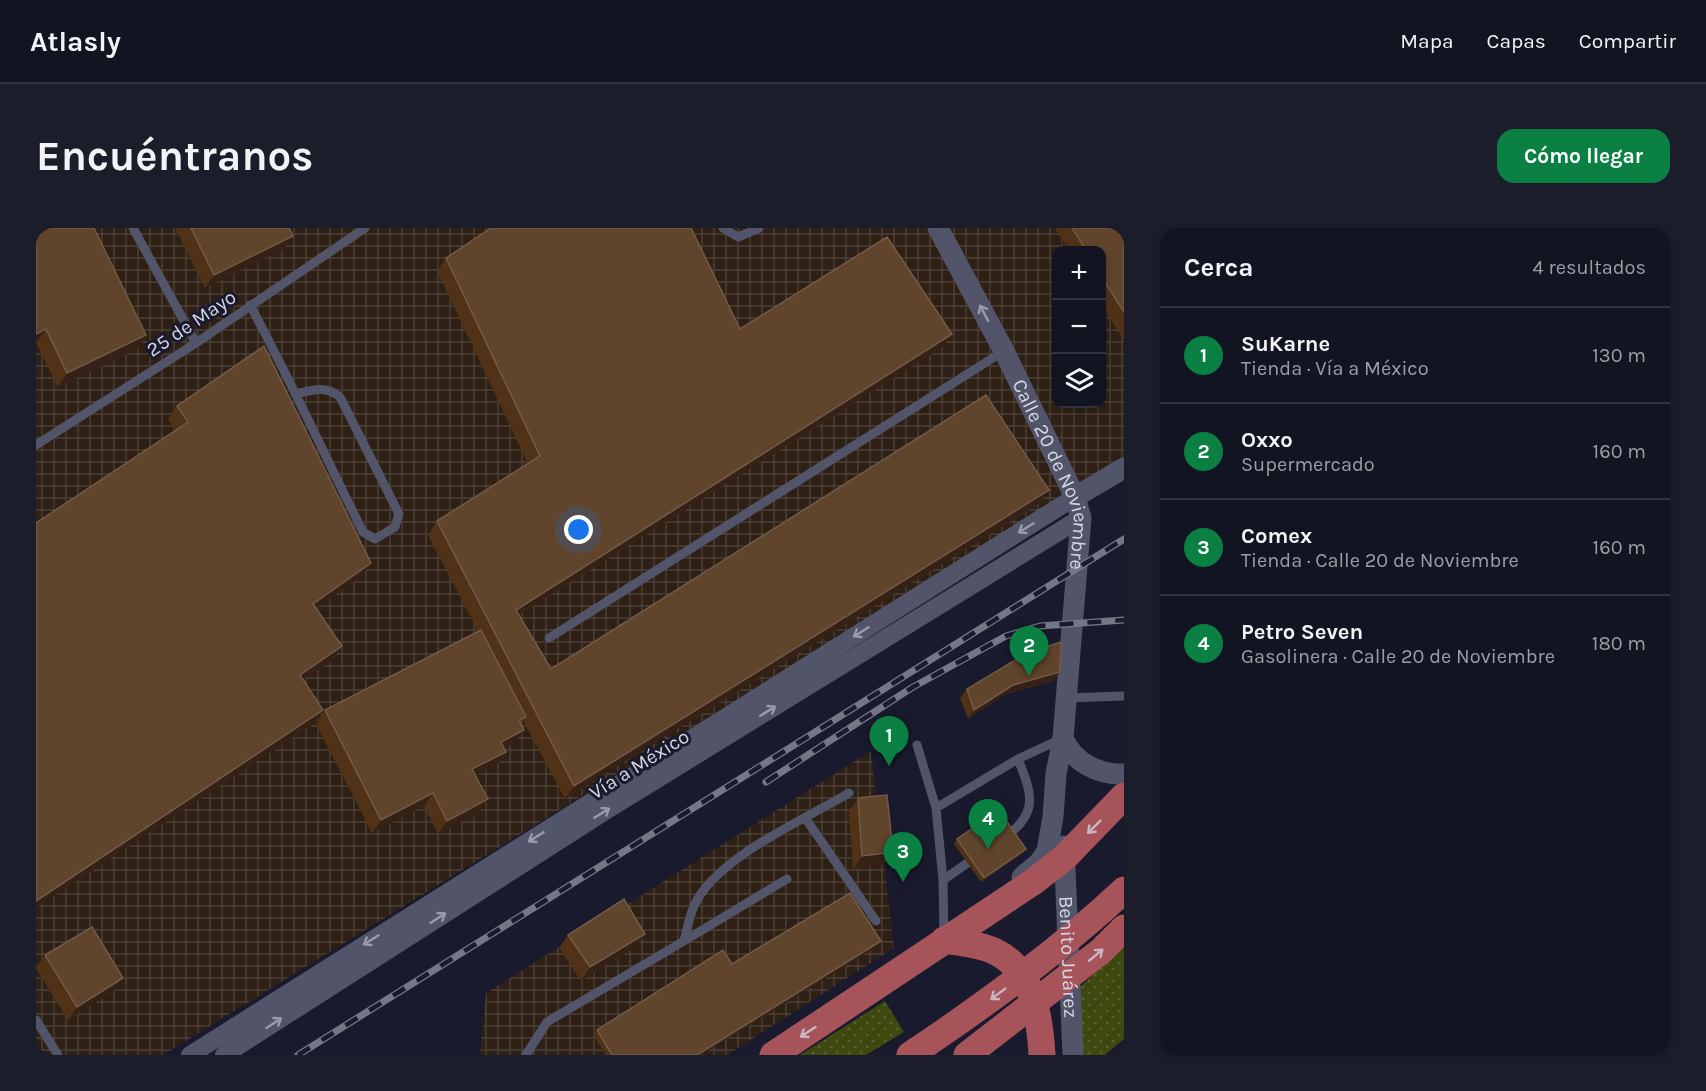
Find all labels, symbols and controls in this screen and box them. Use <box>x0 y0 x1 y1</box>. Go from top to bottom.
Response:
text: Atlasly <box>30 25 121 58</box>
text: Mapa <box>1400 29 1454 53</box>
text: Capas <box>1487 29 1546 53</box>
text: Compartir <box>1579 29 1676 53</box>
button: Cómo llegar <box>1497 129 1670 183</box>
text: Encuéntranos <box>36 131 314 181</box>
map controls <box>1052 246 1106 408</box>
button: + <box>1052 246 1106 300</box>
text: Cerca <box>1184 252 1253 283</box>
text: 4 resultados <box>1533 256 1646 279</box>
street label: 25 de Mayo <box>142 285 240 362</box>
button: − <box>1052 300 1106 354</box>
one-way arrow <box>978 305 990 322</box>
text: SuKarne <box>1241 331 1330 357</box>
text: 1 <box>1200 344 1207 367</box>
text: 130 m <box>1592 344 1646 367</box>
button: layers <box>1052 354 1106 408</box>
text: Tienda · Vía a México <box>1241 357 1429 380</box>
street label: Calle 20 de Noviembre <box>1007 375 1093 571</box>
text: Oxxo <box>1241 427 1293 453</box>
text: 2 <box>1197 440 1210 463</box>
text: 160 m <box>1593 440 1646 463</box>
text: Supermercado <box>1241 453 1375 476</box>
your location <box>564 515 593 544</box>
one-way arrow <box>1018 523 1035 535</box>
text: Comex <box>1241 523 1312 549</box>
text: 3 <box>1197 536 1210 559</box>
text: 160 m <box>1593 536 1646 559</box>
text: Tienda · Calle 20 de Noviembre <box>1241 549 1519 572</box>
text: Petro Seven <box>1241 619 1363 645</box>
pin: 2 <box>1010 626 1048 676</box>
one-way arrow <box>853 627 870 639</box>
text: 4 <box>1198 632 1209 655</box>
text: 180 m <box>1592 632 1646 655</box>
text: Gasolinera · Calle 20 de Noviembre <box>1241 645 1555 668</box>
one-way arrow <box>759 704 776 716</box>
pin: 1 <box>870 716 908 766</box>
street label: Vía a México <box>585 725 693 804</box>
pin: 4 <box>968 800 1008 849</box>
one-way arrow <box>593 807 610 819</box>
one-way arrow <box>1087 820 1101 835</box>
one-way arrow <box>528 831 545 843</box>
pin: 3 <box>884 832 922 882</box>
street label: Benito Juárez <box>1054 895 1082 1018</box>
one-way arrow <box>429 912 446 924</box>
one-way arrow <box>362 934 379 947</box>
one-way arrow <box>1088 948 1104 961</box>
one-way arrow <box>990 988 1006 1000</box>
one-way arrow <box>265 1017 282 1029</box>
one-way arrow <box>800 1026 817 1038</box>

